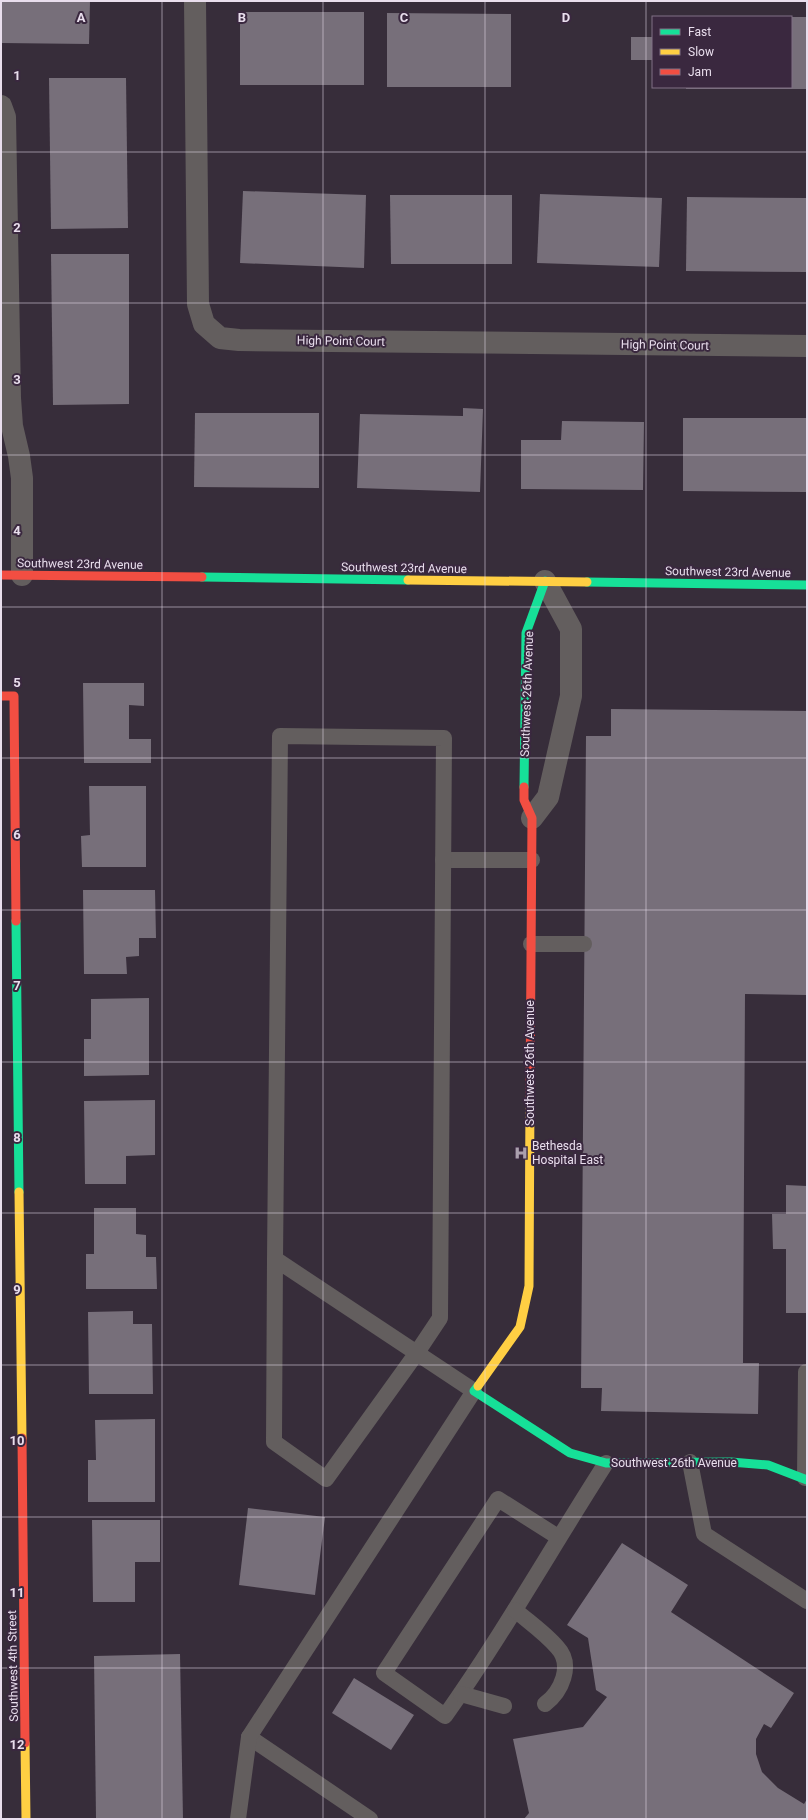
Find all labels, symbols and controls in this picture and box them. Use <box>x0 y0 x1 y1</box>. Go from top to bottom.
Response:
text: A <box>77 10 86 25</box>
text: B <box>238 10 246 25</box>
text: C <box>400 10 409 25</box>
text: D <box>562 10 570 25</box>
legend <box>652 16 792 88</box>
text: Fast <box>688 25 711 39</box>
text: Slow <box>688 45 714 59</box>
text: Jam <box>688 65 712 79</box>
text: 1 <box>13 68 21 83</box>
text: 2 <box>13 220 21 235</box>
street label: High Point Court <box>297 333 385 349</box>
street label: High Point Court <box>621 337 709 353</box>
text: 3 <box>13 372 21 387</box>
text: 4 <box>13 523 21 538</box>
street label: Southwest 23rd Avenue <box>17 556 143 572</box>
street label: Southwest 23rd Avenue <box>341 560 467 576</box>
street label: Southwest 23rd Avenue <box>665 564 791 580</box>
street label: Southwest 26th Avenue <box>518 631 536 757</box>
text: 5 <box>13 675 21 690</box>
text: 6 <box>13 827 21 842</box>
text: 7 <box>13 978 21 993</box>
street label: Southwest 26th Avenue <box>523 1000 537 1126</box>
text: 8 <box>13 1130 21 1145</box>
place label: Bethesda Hospital East <box>532 1139 603 1167</box>
hospital icon: Bethesda Hospital East <box>513 1145 529 1161</box>
text: 9 <box>13 1282 21 1297</box>
text: 10 <box>10 1433 24 1448</box>
street label: Southwest 26th Avenue <box>611 1456 737 1470</box>
text: 11 <box>10 1585 24 1600</box>
street label: Southwest 4th Street <box>5 1610 21 1722</box>
text: 12 <box>10 1737 24 1752</box>

